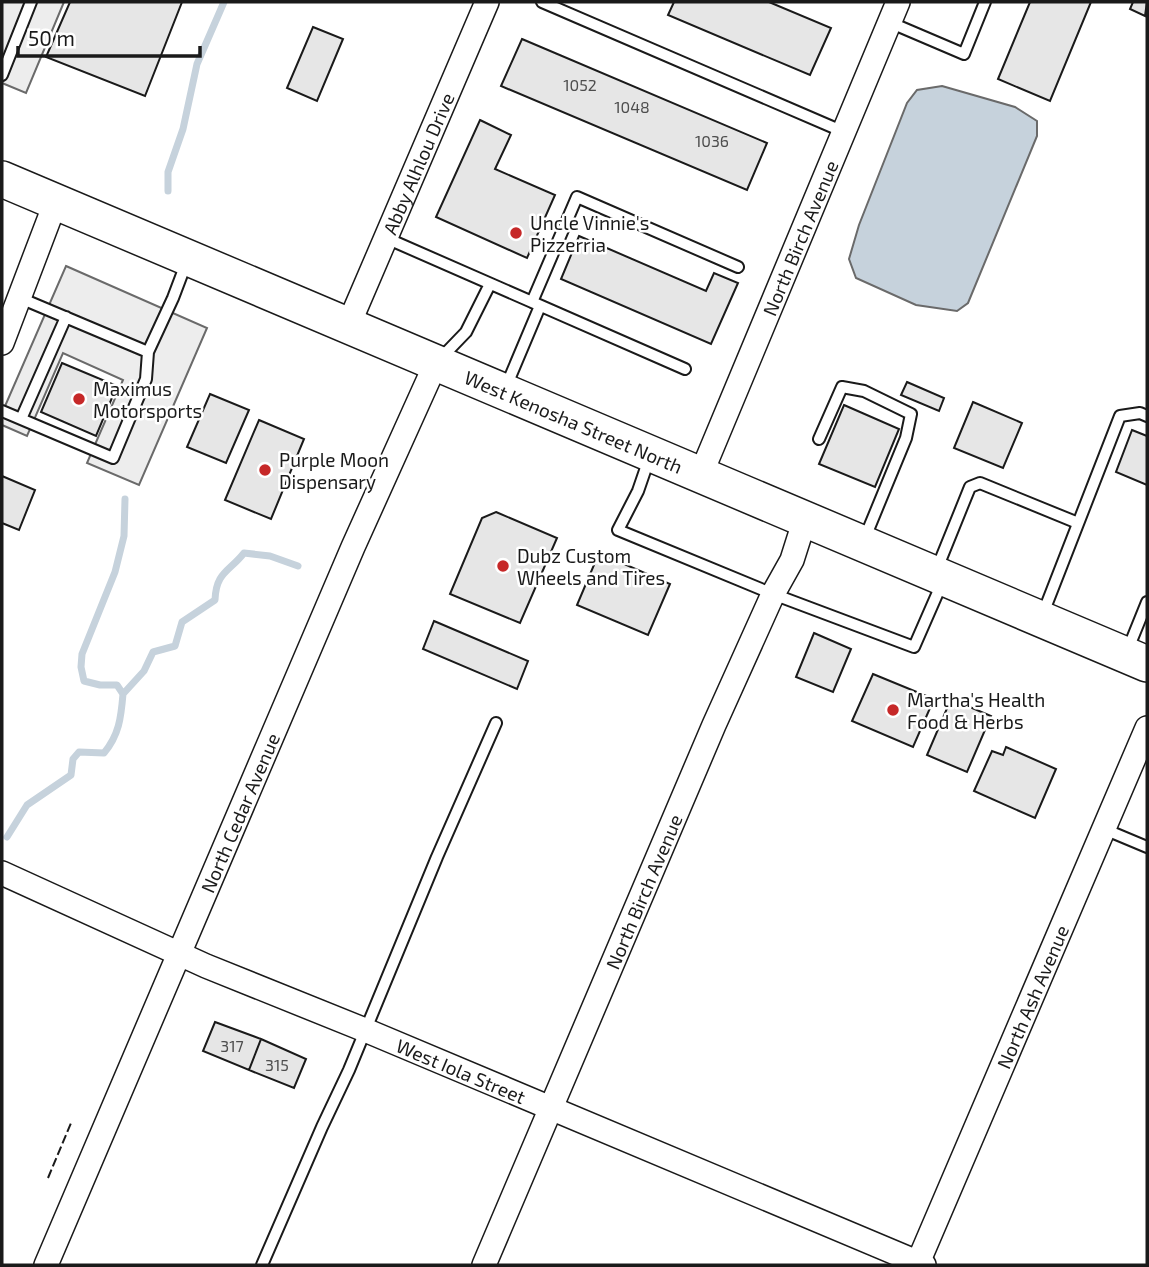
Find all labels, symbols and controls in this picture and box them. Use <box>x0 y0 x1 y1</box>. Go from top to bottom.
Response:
scale bar <box>18 14 200 58</box>
text: 50 m <box>28 25 75 50</box>
house number: 1052 <box>563 75 597 94</box>
street label: Abby Alhlou Drive <box>377 89 458 238</box>
house number: 1048 <box>614 97 650 116</box>
house number: 1036 <box>695 131 729 150</box>
street label: North Birch Avenue <box>757 157 842 319</box>
place label: Uncle Vinnie's Pizzerria <box>530 211 649 256</box>
marker: Uncle Vinnie's Pizzerria <box>508 225 524 241</box>
street label: West Kenosha Street North <box>461 365 686 478</box>
place label: Maximus Motorsports <box>93 377 202 422</box>
marker: Maximus Motorsports <box>71 391 87 407</box>
place label: Purple Moon Dispensary <box>279 448 389 493</box>
marker: Purple Moon Dispensary <box>257 462 273 478</box>
place label: Dubz Custom Wheels and Tires <box>517 544 665 589</box>
marker: Dubz Custom Wheels and Tires <box>495 558 511 574</box>
place label: Martha's Health Food & Herbs <box>907 688 1045 733</box>
marker: Martha's Health Food & Herbs <box>885 702 901 718</box>
street label: North Cedar Avenue <box>195 729 284 896</box>
street label: North Birch Avenue <box>600 811 686 972</box>
street label: North Ash Avenue <box>991 921 1073 1072</box>
street label: West Iola Street <box>393 1033 529 1108</box>
house number: 317 <box>220 1036 244 1055</box>
house number: 315 <box>265 1055 289 1074</box>

